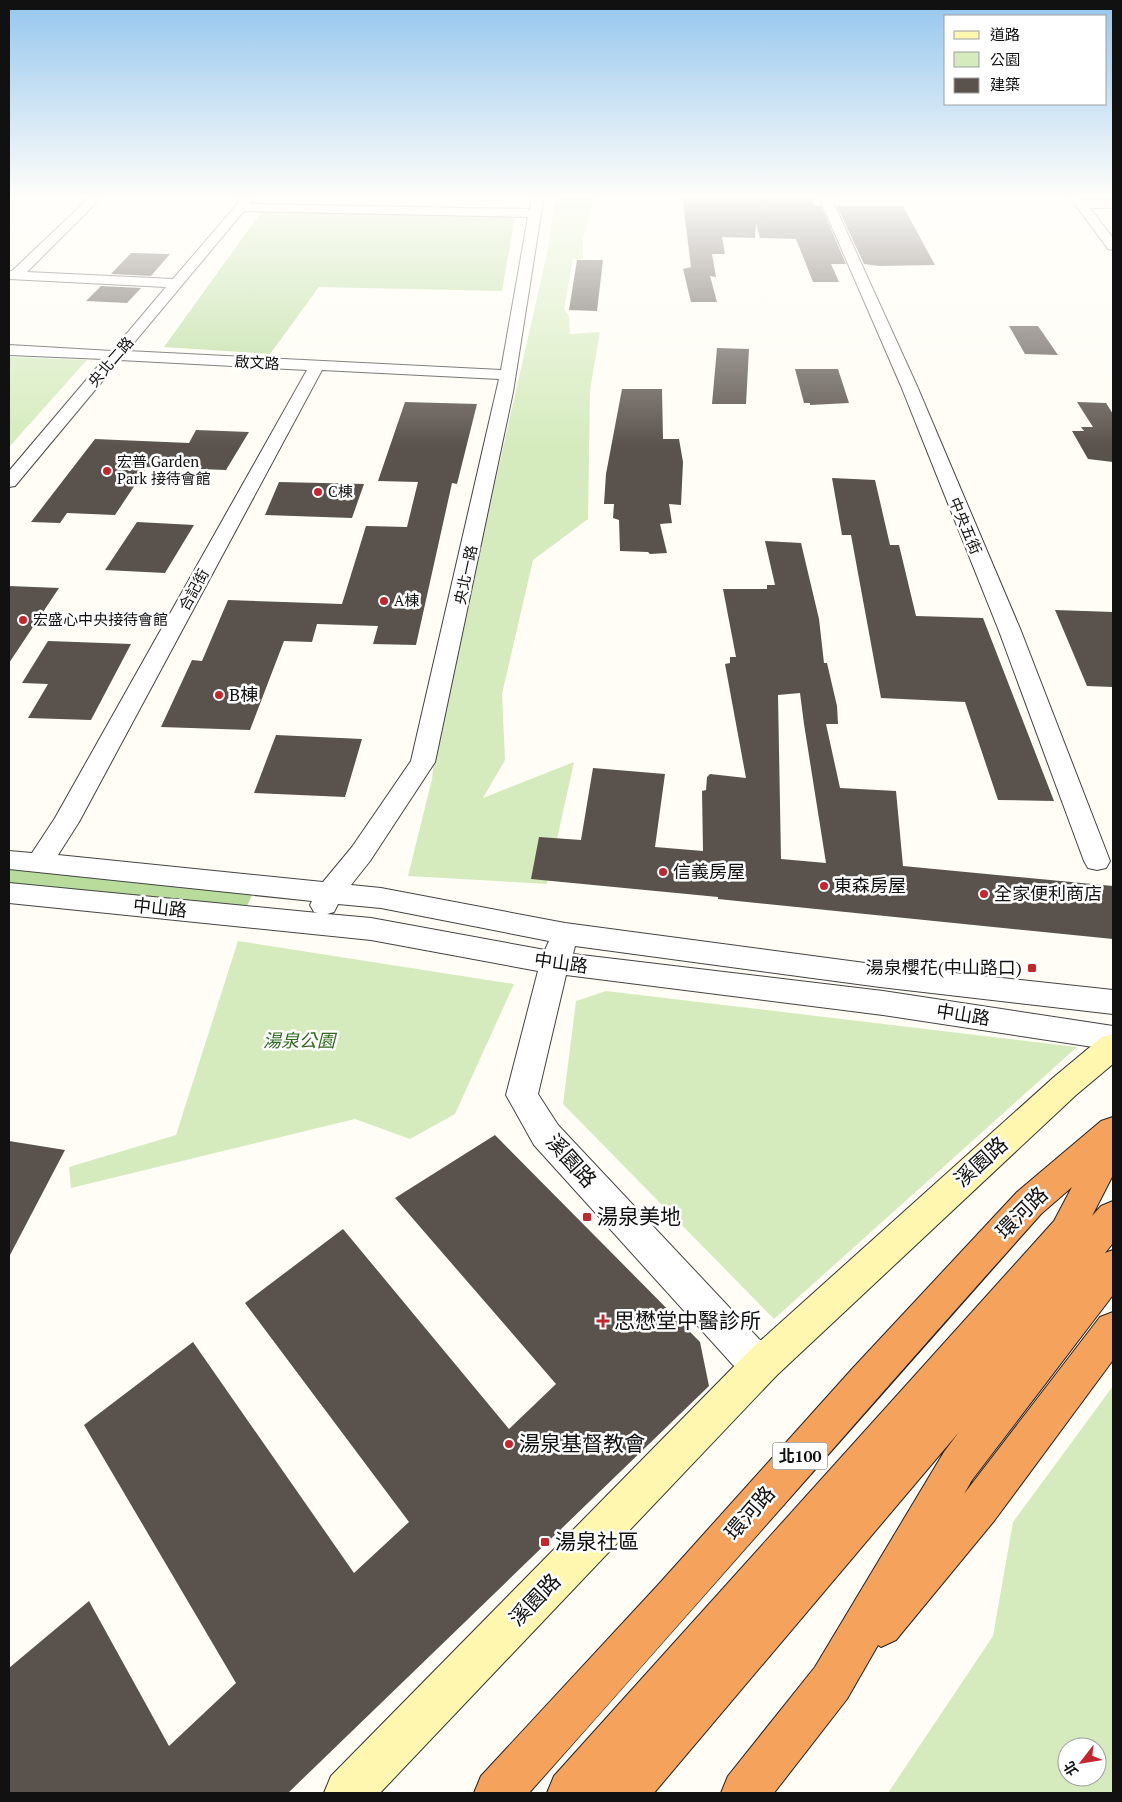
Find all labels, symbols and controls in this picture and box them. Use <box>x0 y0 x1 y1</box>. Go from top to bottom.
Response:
legend <box>944 15 1107 105</box>
text: 道路 <box>990 24 1020 44</box>
text: 公園 <box>990 49 1020 69</box>
text: 建築 <box>990 74 1020 94</box>
street label: 央北二路 <box>83 332 137 391</box>
street label: 啟文路 <box>234 351 280 373</box>
place label: 宏普 Garden Park 接待會館 <box>117 451 211 488</box>
marker: 宏普 Garden Park 接待會館 <box>101 465 113 477</box>
place label: C棟 <box>328 481 353 501</box>
marker: C棟 <box>312 486 324 498</box>
street label: 中央五街 <box>945 494 987 557</box>
street label: 央北一路 <box>449 543 481 606</box>
street label: 合記街 <box>173 565 213 614</box>
place label: A棟 <box>394 590 419 610</box>
marker: A棟 <box>378 595 390 607</box>
place label: 宏盛心中央接待會館 <box>33 609 168 629</box>
marker: 宏盛心中央接待會館 <box>17 614 29 626</box>
place label: B棟 <box>229 682 258 706</box>
marker: B棟 <box>213 689 225 701</box>
place label: 信義房屋 <box>673 859 745 883</box>
marker: 信義房屋 <box>657 866 669 878</box>
place label: 東森房屋 <box>834 873 906 897</box>
marker: 東森房屋 <box>818 880 830 892</box>
place label: 全家便利商店 <box>994 881 1102 905</box>
marker: 全家便利商店 <box>978 888 990 900</box>
street label: 中山路 <box>132 892 188 922</box>
street label: 中山路 <box>533 946 590 978</box>
place label: 湯泉櫻花(中山路口) <box>866 955 1022 979</box>
marker: 湯泉櫻花(中山路口) <box>1026 962 1038 974</box>
street label: 中山路 <box>935 998 992 1030</box>
park label: 湯泉公園 <box>263 1028 338 1052</box>
street label: 溪園路 <box>540 1128 603 1193</box>
street label: 溪園路 <box>948 1130 1013 1193</box>
street label: 環河路 <box>989 1180 1053 1244</box>
place label: 湯泉美地 <box>597 1202 681 1230</box>
marker: 湯泉美地 <box>581 1211 593 1223</box>
place label: 思懋堂中醫診所 <box>614 1306 761 1334</box>
marker: 思懋堂中醫診所 <box>596 1314 610 1328</box>
place label: 湯泉基督教會 <box>519 1429 645 1457</box>
marker: 湯泉基督教會 <box>503 1438 515 1450</box>
road number: 北100 <box>772 1442 828 1470</box>
street label: 環河路 <box>718 1479 780 1545</box>
place label: 湯泉社區 <box>555 1527 639 1555</box>
marker: 湯泉社區 <box>539 1536 551 1548</box>
street label: 溪園路 <box>502 1567 566 1632</box>
north arrow <box>1057 1737 1107 1787</box>
text: 北 <box>1059 1758 1082 1780</box>

